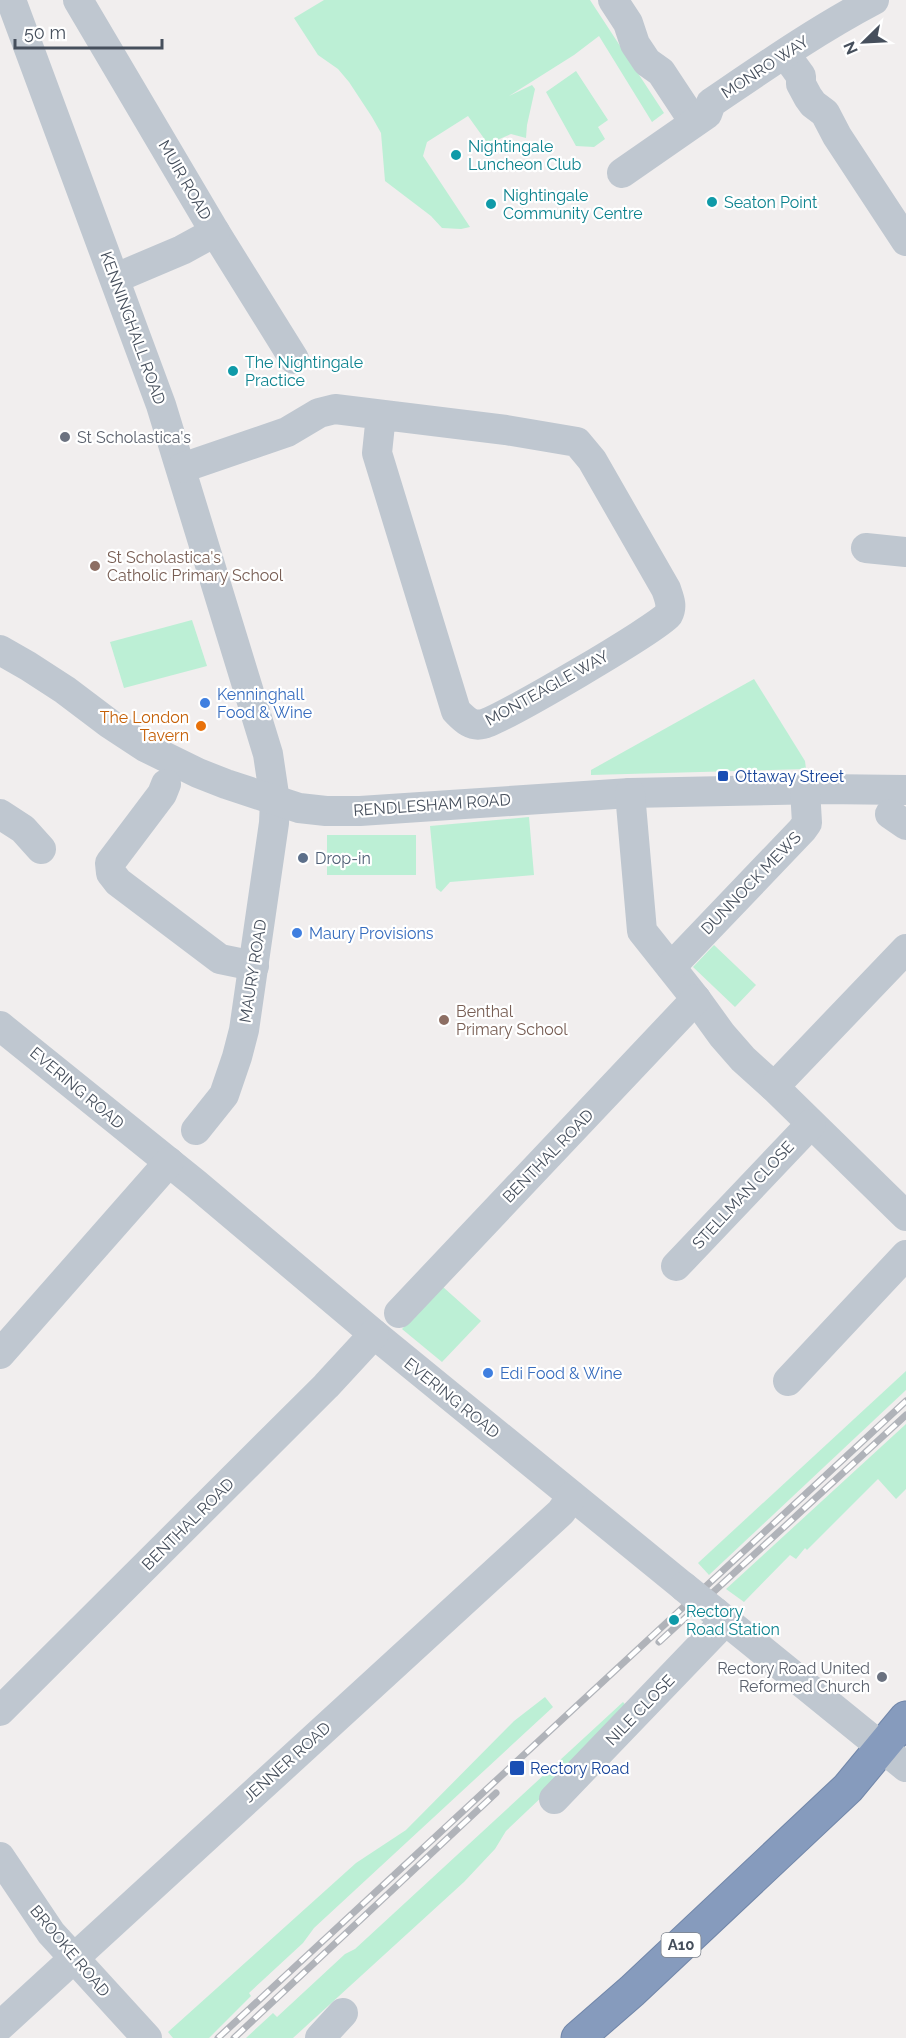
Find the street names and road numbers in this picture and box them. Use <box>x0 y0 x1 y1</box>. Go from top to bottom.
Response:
street label: MONRO WAY <box>718 31 813 102</box>
street label: MUIR ROAD <box>155 137 215 223</box>
street label: KENNINGHALL ROAD <box>96 249 170 407</box>
street label: MONTEAGLE WAY <box>482 646 613 730</box>
street label: RENDLESHAM ROAD <box>353 790 511 820</box>
street label: DUNNOCK MEWS <box>697 828 805 938</box>
street label: MAURY ROAD <box>235 918 271 1024</box>
street label: EVERING ROAD <box>26 1043 128 1133</box>
street label: BENTHAL ROAD <box>499 1105 597 1207</box>
street label: STELLMAN CLOSE <box>688 1137 798 1253</box>
street label: EVERING ROAD <box>401 1354 503 1442</box>
street label: BENTHAL ROAD <box>138 1474 238 1574</box>
street label: NILE CLOSE <box>602 1671 679 1749</box>
street label: JENNER ROAD <box>239 1718 335 1806</box>
street label: BROOKE ROAD <box>26 1901 114 2001</box>
road number: A10 <box>662 1933 700 1957</box>

